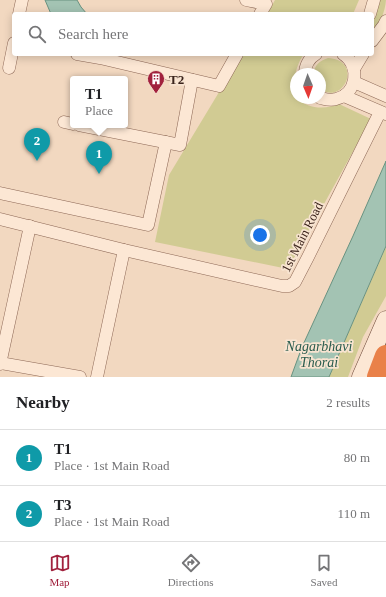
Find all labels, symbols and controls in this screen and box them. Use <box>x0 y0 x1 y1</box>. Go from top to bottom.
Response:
search box <box>12 12 374 56</box>
icon: search <box>26 23 48 45</box>
text: Search here <box>58 26 128 42</box>
north arrow <box>290 68 326 104</box>
building icon: T2 <box>146 69 166 94</box>
place label: T2 <box>169 72 184 87</box>
popup <box>70 76 128 128</box>
text: T1 <box>85 86 102 102</box>
text: Place <box>85 103 113 118</box>
pin: 2 <box>24 128 50 161</box>
pin: 1 <box>86 141 112 174</box>
street label: 1st Main Road <box>278 199 326 275</box>
your location <box>250 225 270 245</box>
water label: Nagarbhavi Thorai <box>285 339 353 370</box>
text: Nearby <box>16 393 70 412</box>
text: 2 results <box>326 395 370 410</box>
text: T1 <box>54 441 72 457</box>
text: 1 <box>26 450 32 465</box>
text: 80 m <box>344 450 370 465</box>
text: Place · 1st Main Road <box>54 458 170 473</box>
text: T3 <box>54 497 72 513</box>
text: 2 <box>26 506 32 521</box>
text: 110 m <box>338 506 370 521</box>
text: Place · 1st Main Road <box>54 514 170 529</box>
tab: Map <box>49 552 71 588</box>
tab: Directions <box>168 552 213 588</box>
tab: Saved <box>311 552 337 588</box>

